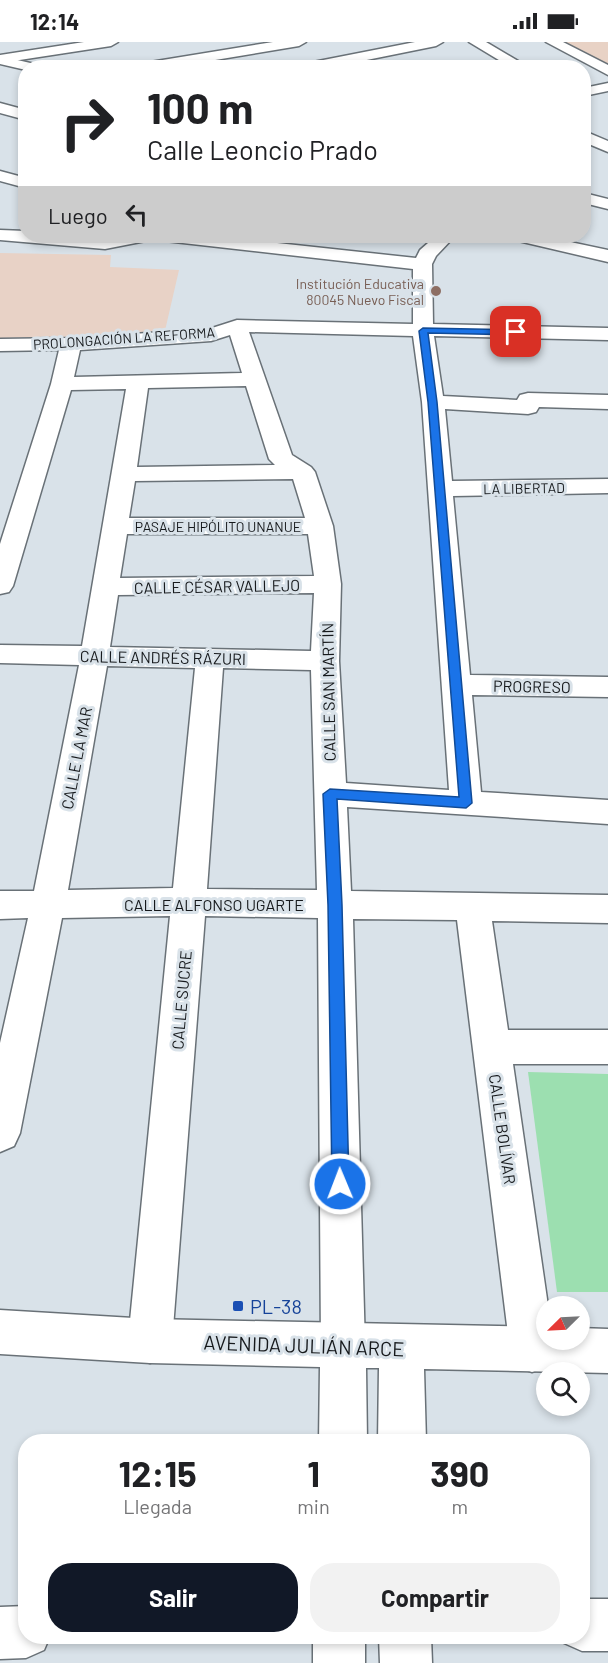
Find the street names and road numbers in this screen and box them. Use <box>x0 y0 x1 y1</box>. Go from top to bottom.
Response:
street label: PROLONGACIÓN LA REFORMA <box>33 323 216 353</box>
street label: LA LIBERTAD <box>483 479 565 497</box>
street label: PASAJE HIPÓLITO UNANUE <box>135 518 301 535</box>
street label: CALLE CÉSAR VALLEJO <box>134 575 300 597</box>
street label: CALLE SAN MARTÍN <box>317 623 339 761</box>
street label: CALLE ANDRÉS RÁZURI <box>80 646 246 668</box>
street label: PROGRESO <box>493 676 571 696</box>
street label: CALLE LA MAR <box>57 705 95 811</box>
street label: CALLE ALFONSO UGARTE <box>124 895 304 914</box>
street label: CALLE SUCRE <box>167 950 195 1050</box>
street label: CALLE BOLÍVAR <box>486 1073 520 1186</box>
street label: AVENIDA JULIÁN ARCE <box>203 1330 405 1360</box>

